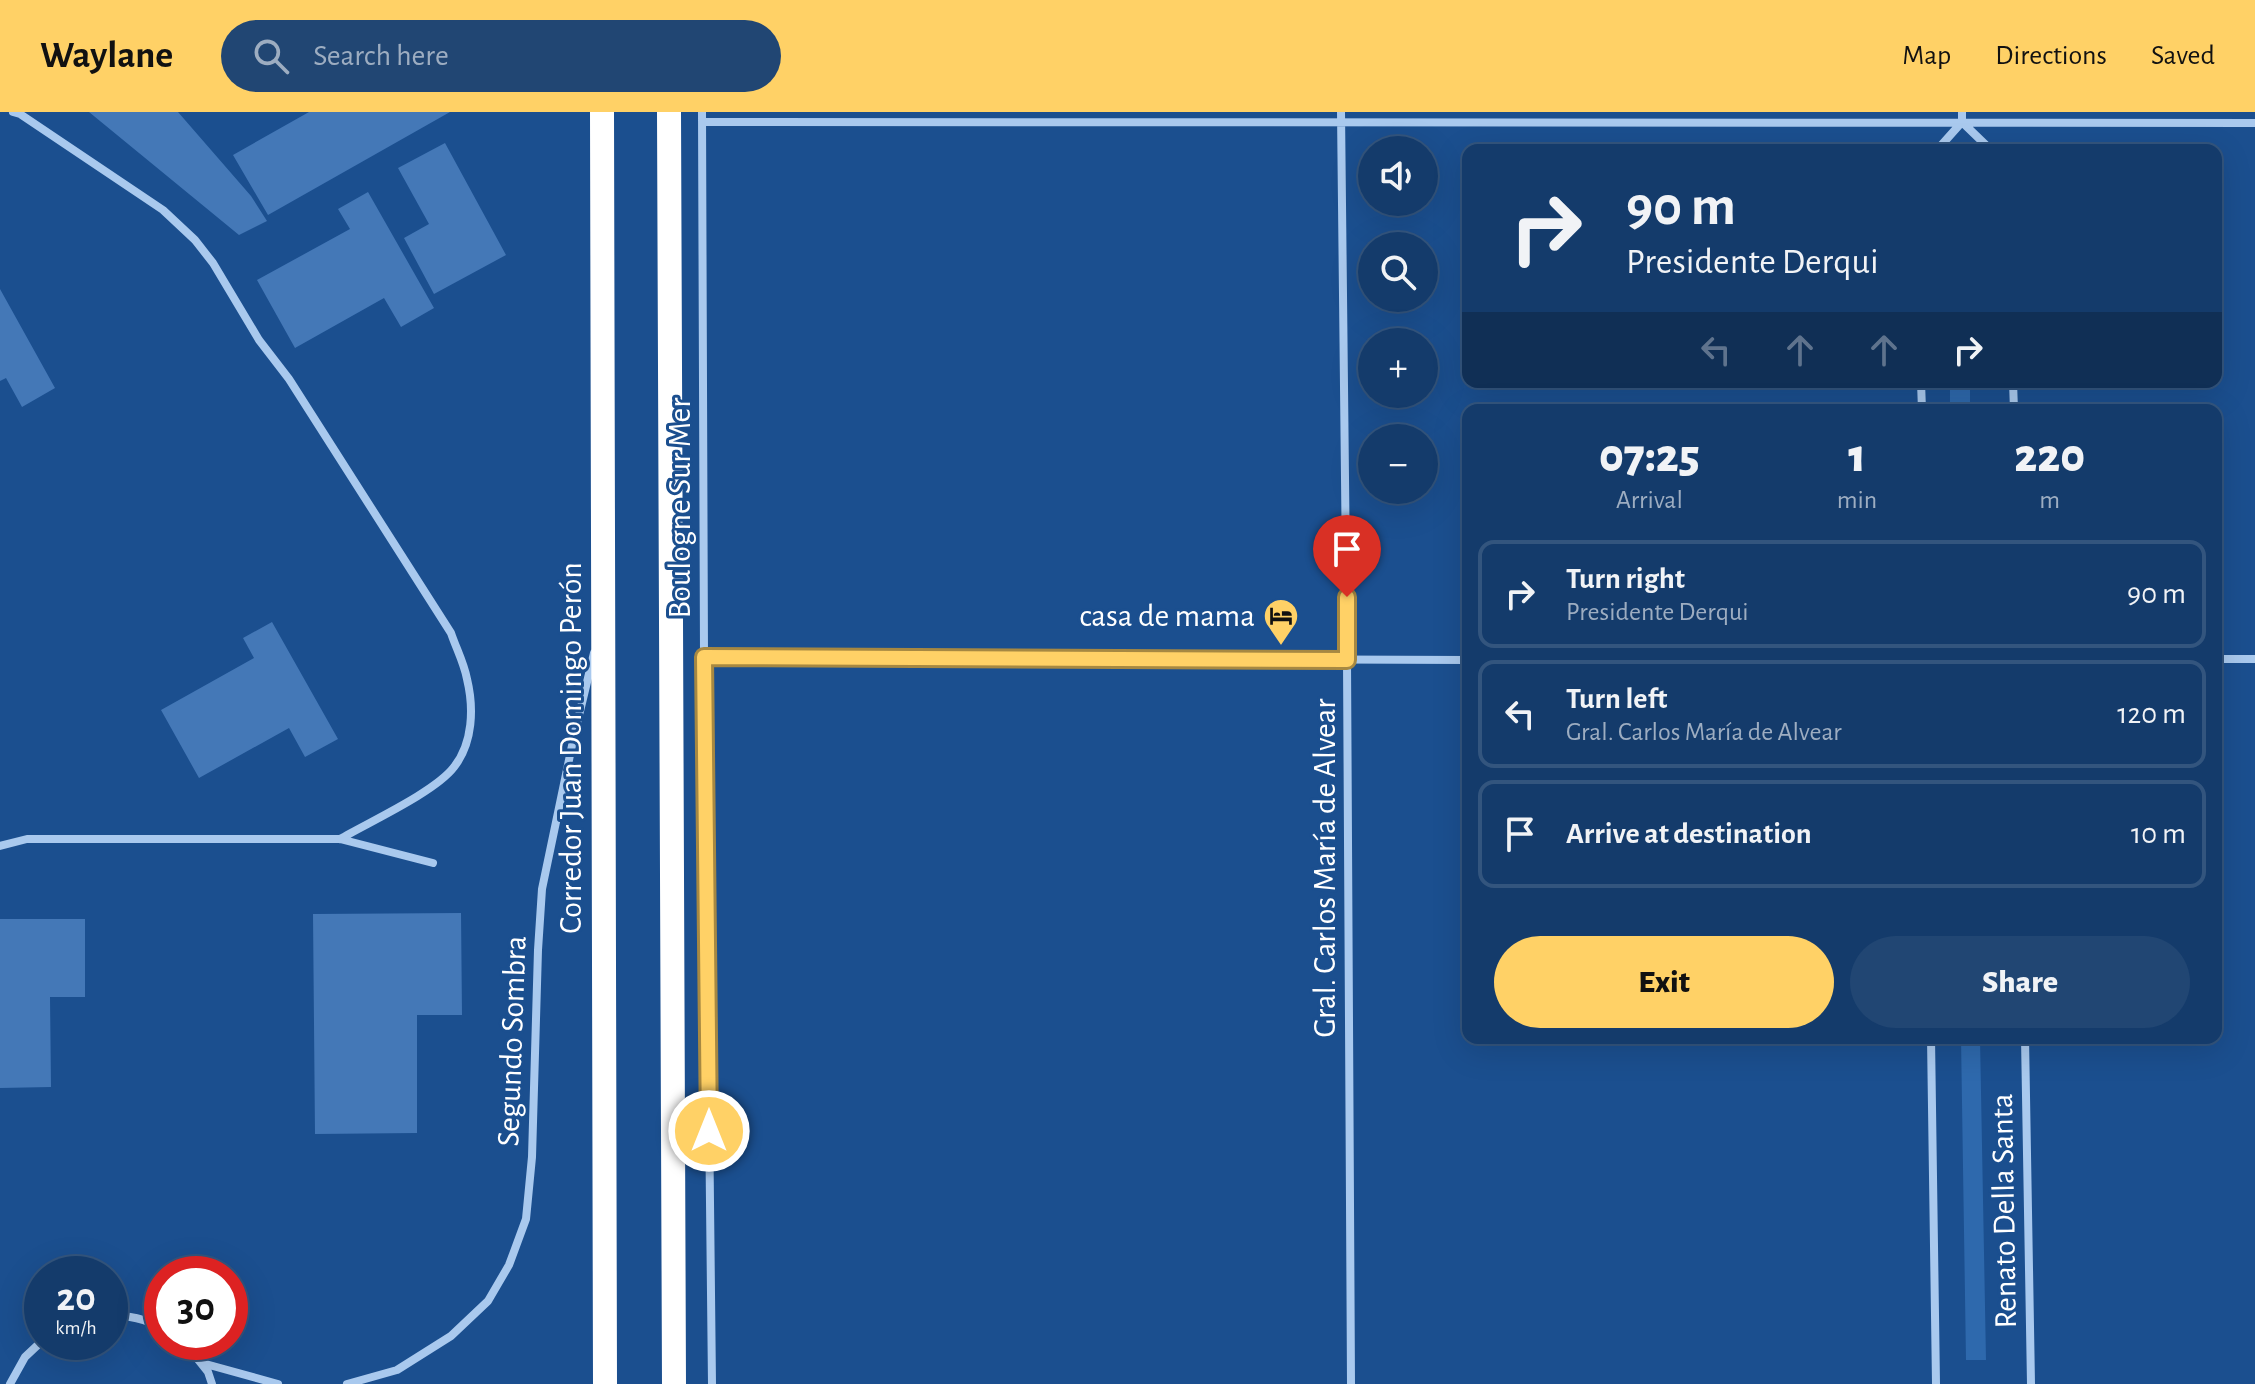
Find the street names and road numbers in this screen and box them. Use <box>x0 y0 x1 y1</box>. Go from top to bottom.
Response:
street label: Boulogne Sur Mer <box>664 397 696 619</box>
street label: Corredor Juan Domingo Perón <box>555 562 587 934</box>
street label: Gral. Carlos María de Alvear <box>1309 698 1341 1038</box>
street label: Segundo Sombra <box>492 935 532 1147</box>
street label: Renato Della Santa <box>1986 1093 2022 1329</box>

